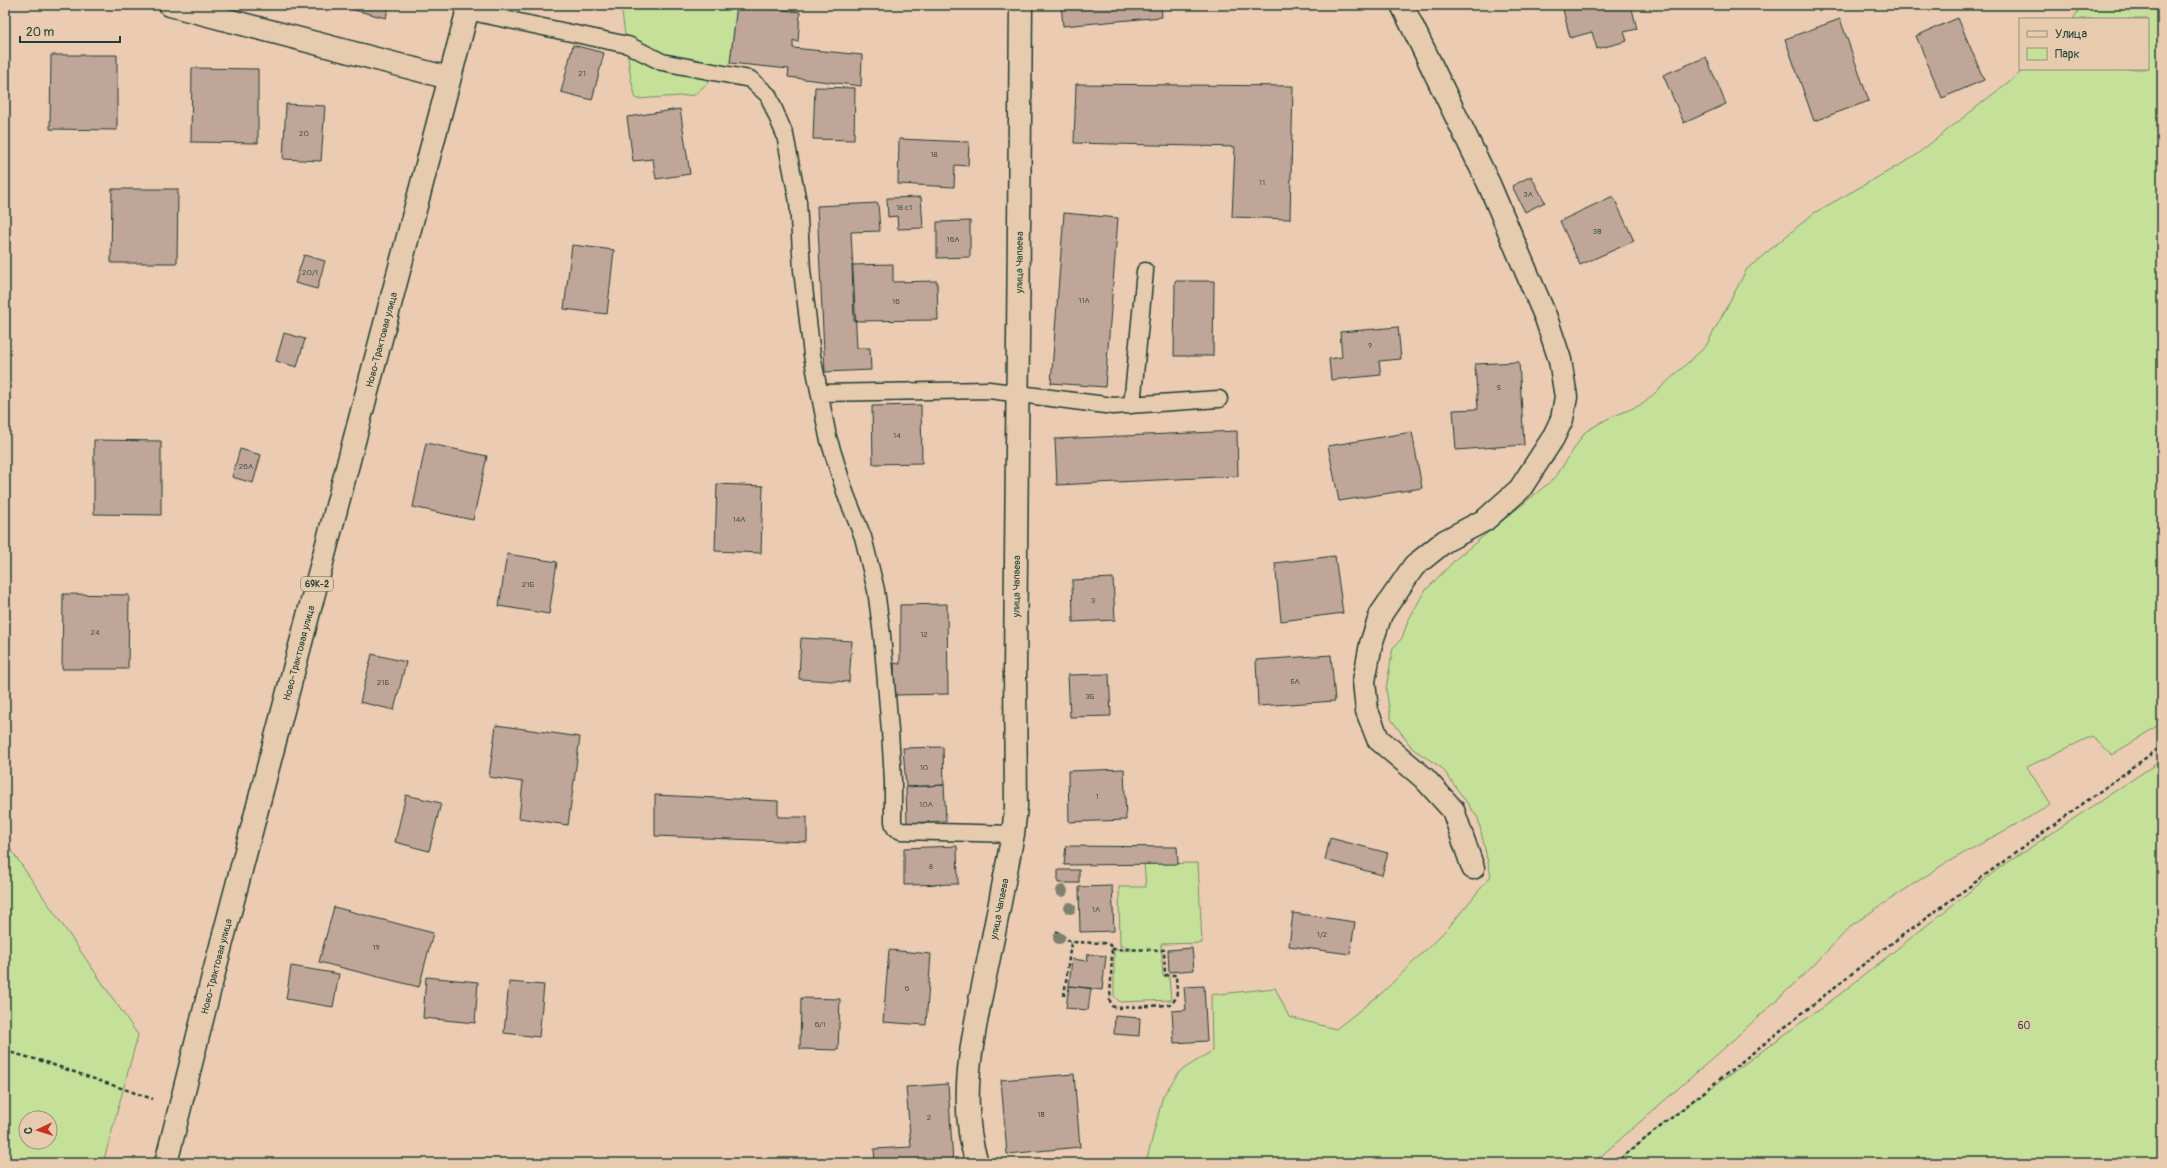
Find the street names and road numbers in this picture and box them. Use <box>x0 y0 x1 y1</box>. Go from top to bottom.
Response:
street label: улица Чапаева <box>1013 231 1026 294</box>
street label: Ново-Трактовая улица <box>363 290 400 389</box>
street label: улица Чапаева <box>1010 555 1023 618</box>
road number: 69К-2 <box>301 577 333 591</box>
street label: Ново-Трактовая улица <box>281 604 318 702</box>
street label: улица Чапаева <box>988 877 1012 941</box>
street label: Ново-Трактовая улица <box>199 917 235 1015</box>

